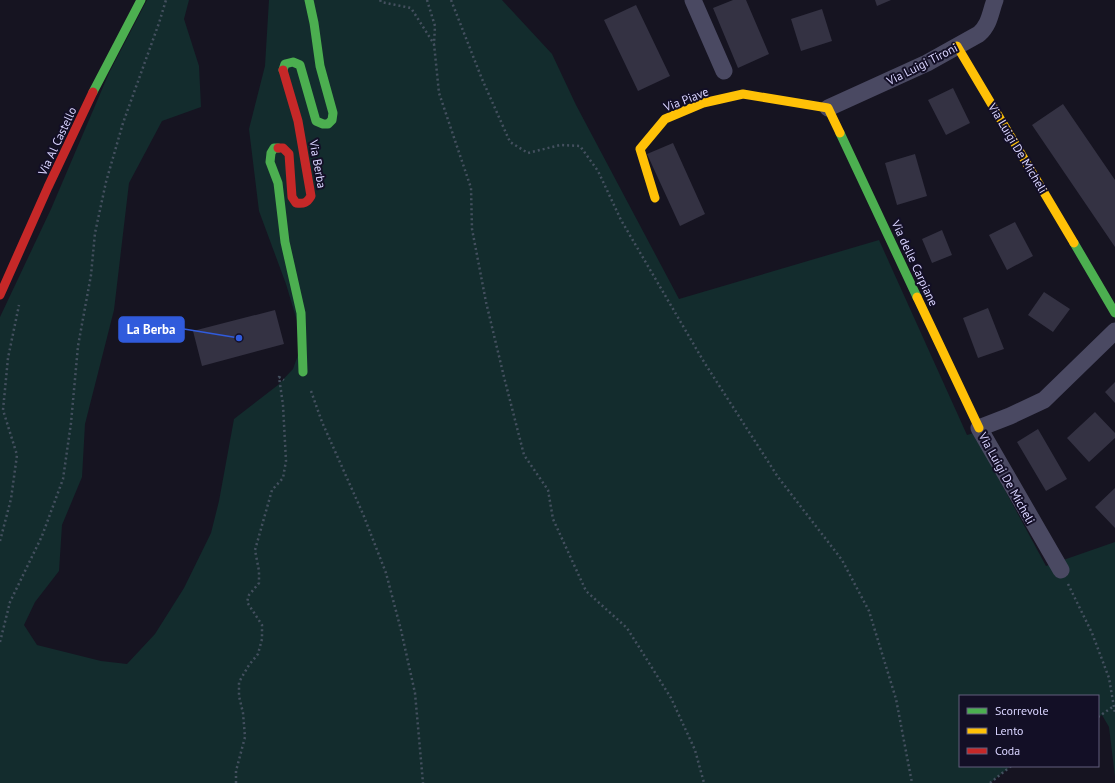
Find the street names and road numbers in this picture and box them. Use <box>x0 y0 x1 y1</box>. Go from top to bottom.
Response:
street label: Via Luigi Tironi <box>883 40 960 89</box>
street label: Via Piave <box>661 84 711 115</box>
street label: Via Luigi De Micheli <box>985 99 1051 196</box>
street label: Via Al Castello <box>34 104 79 178</box>
street label: Via Berba <box>306 138 330 189</box>
street label: Via delle Carpiane <box>888 217 941 308</box>
street label: Via Luigi De Micheli <box>975 429 1038 526</box>

